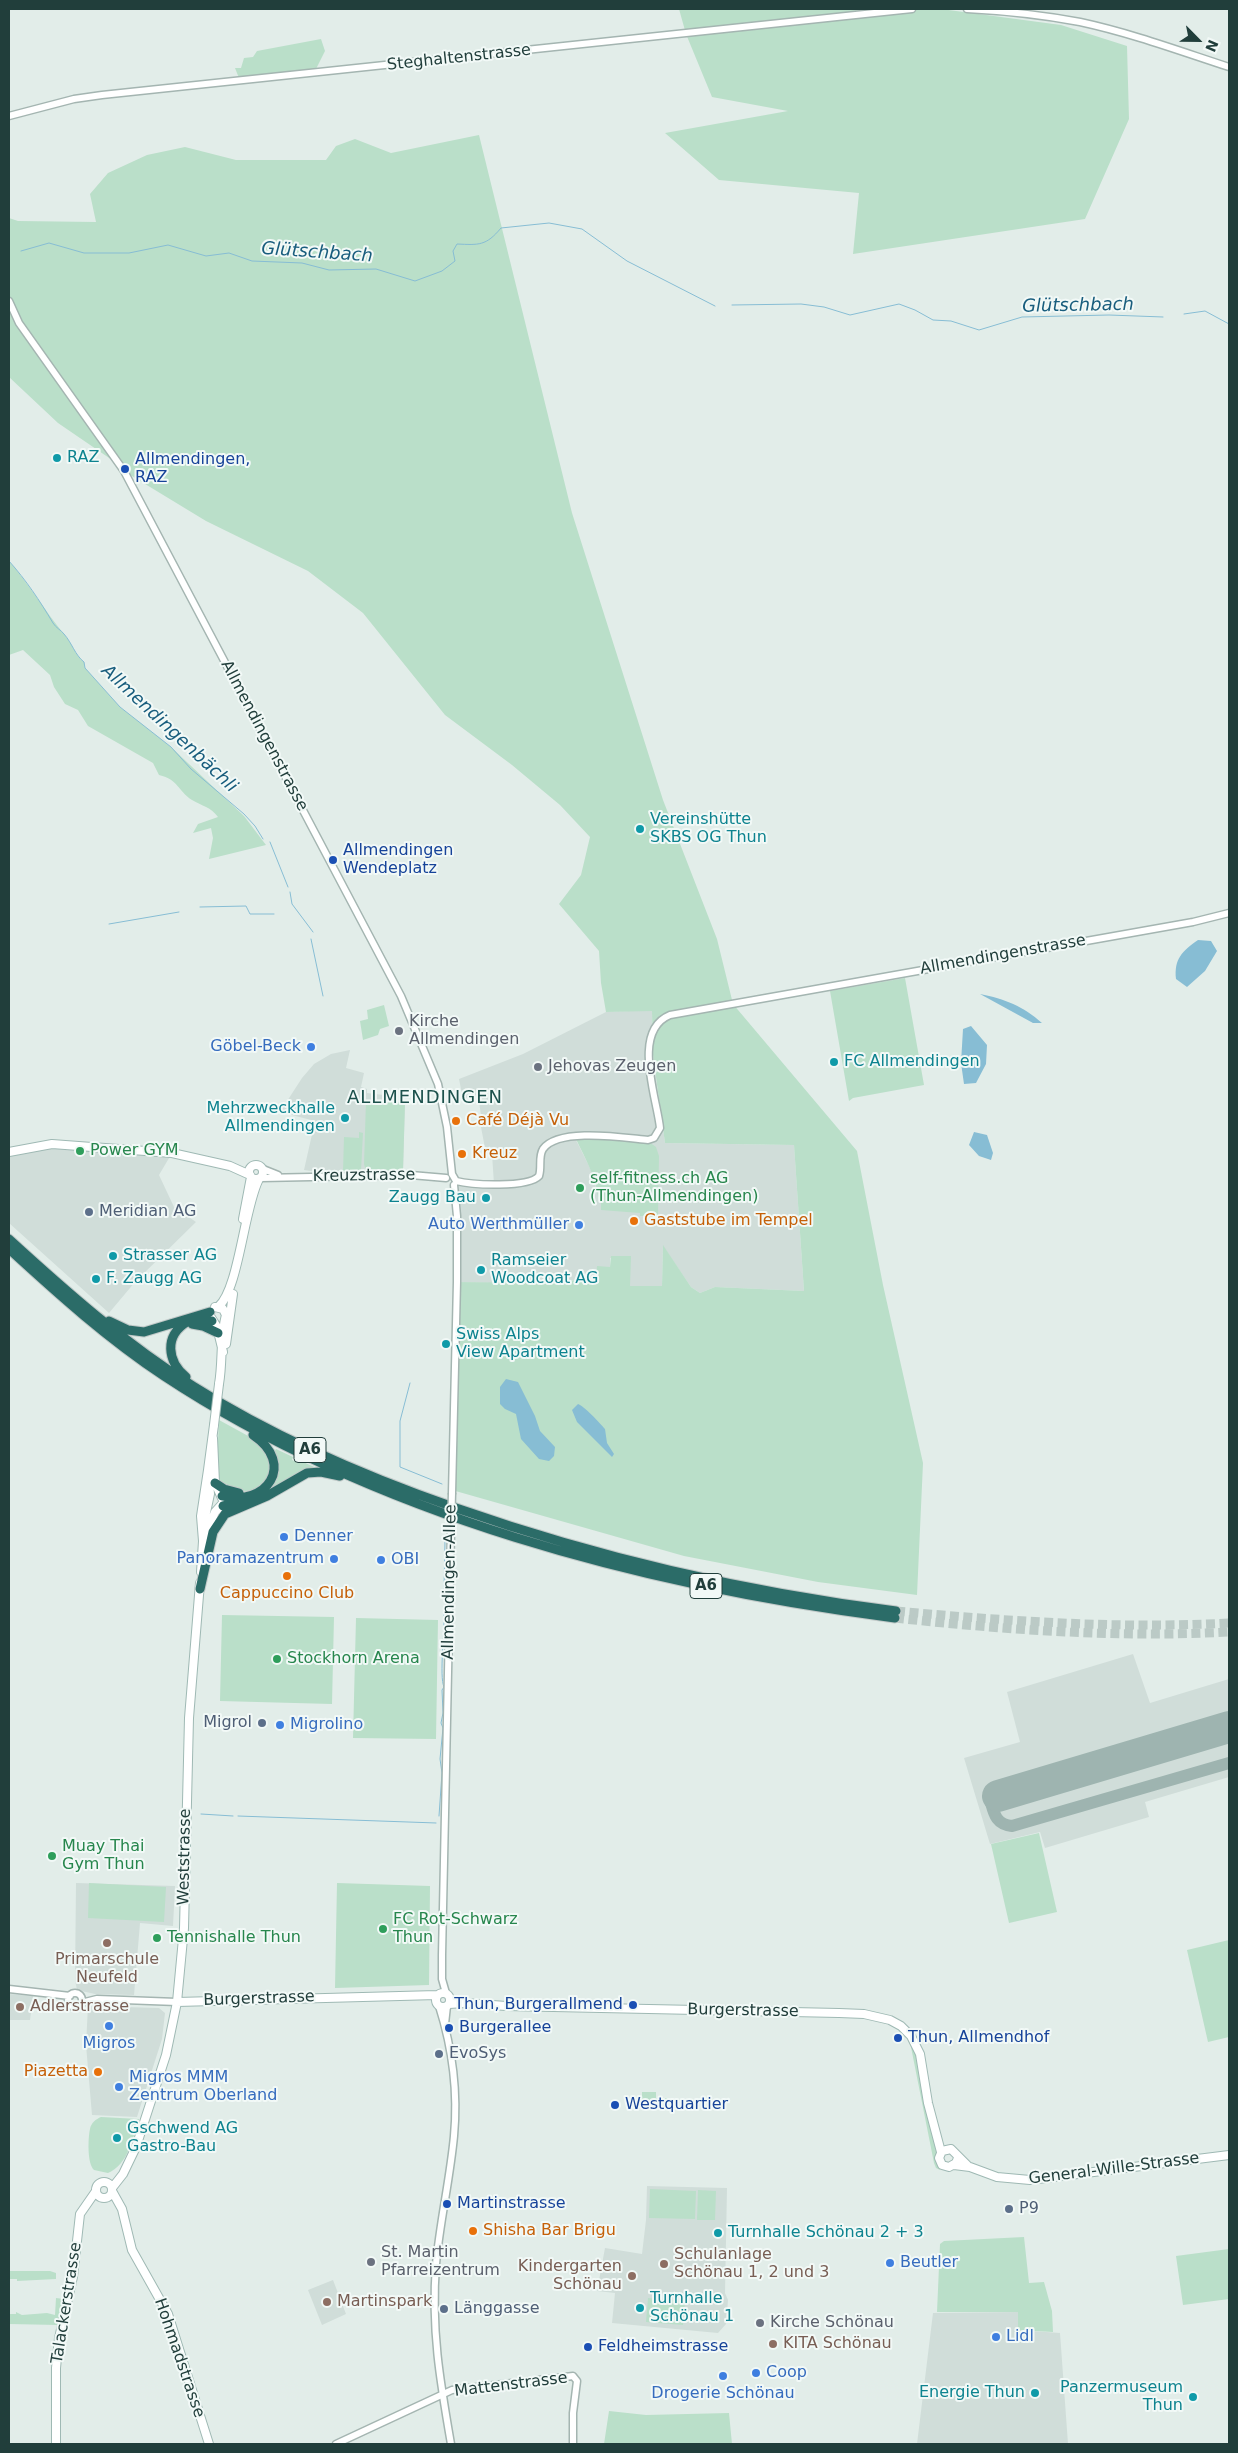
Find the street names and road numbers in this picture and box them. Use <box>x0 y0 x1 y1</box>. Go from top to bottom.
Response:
street label: Steghaltenstrasse <box>386 41 532 75</box>
street label: Allmendingenstrasse <box>216 657 312 815</box>
street label: Allmendingenstrasse <box>919 931 1087 979</box>
street label: Kreuzstrasse <box>313 1166 415 1186</box>
road number: A6 <box>294 1438 326 1462</box>
street label: Allmendingen-Allee <box>439 1504 461 1660</box>
road number: A6 <box>690 1574 722 1598</box>
street label: Weststrasse <box>175 1808 195 1906</box>
street label: Burgerstrasse <box>203 1987 315 2011</box>
street label: Burgerstrasse <box>687 2000 799 2022</box>
street label: General-Wille-Strasse <box>1028 2149 1200 2189</box>
street label: Talackerstrasse <box>48 2241 86 2365</box>
street label: Hohmadstrasse <box>150 2296 208 2420</box>
street label: Mattenstrasse <box>453 2369 569 2401</box>

